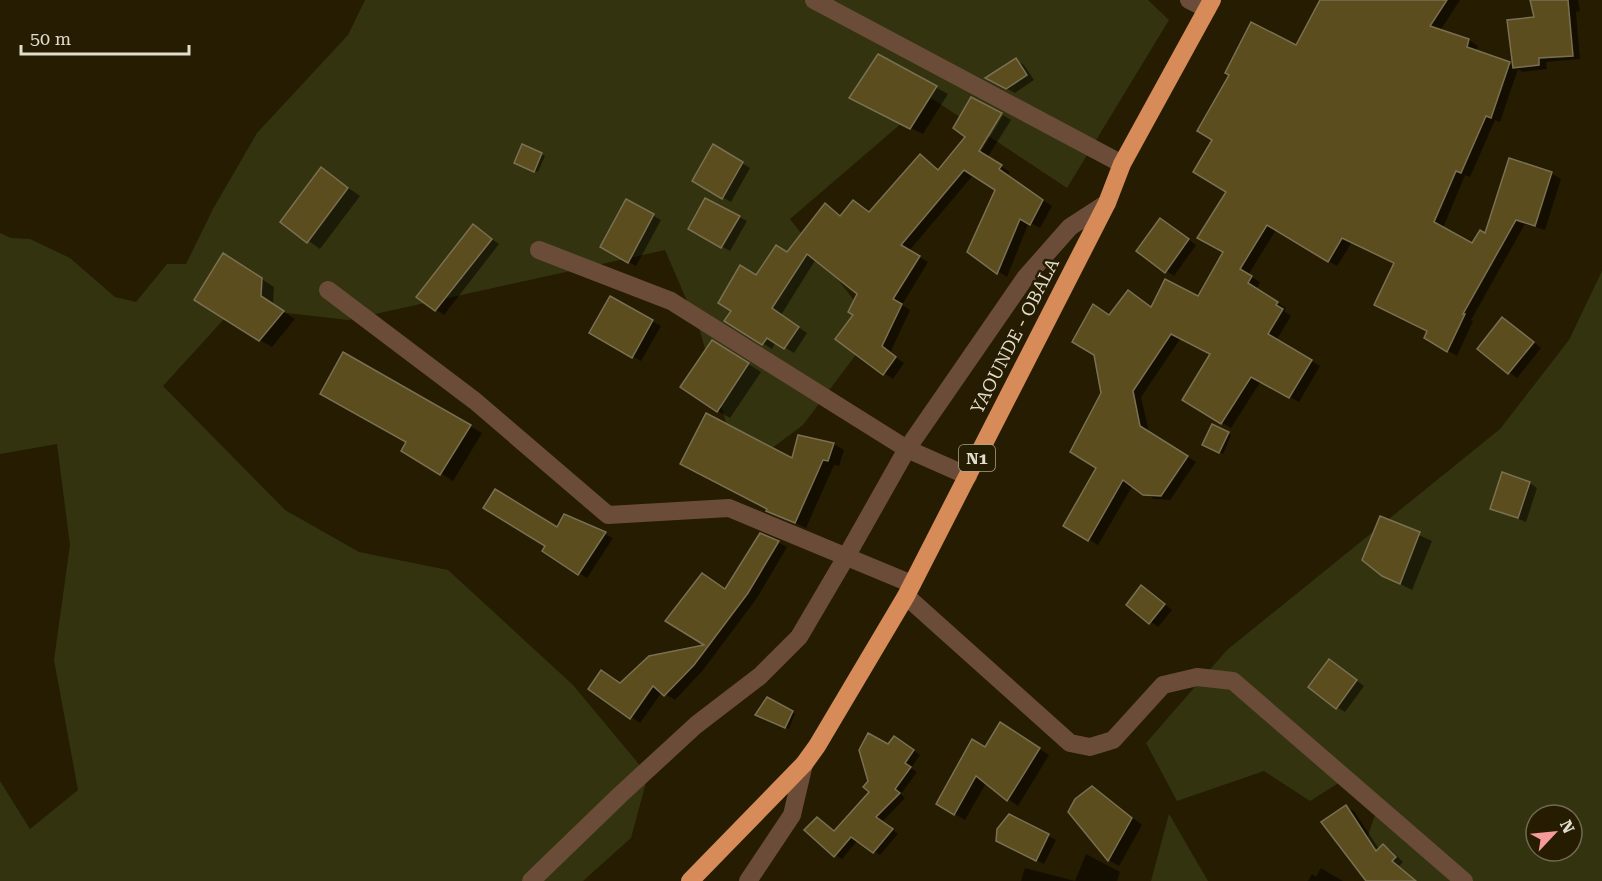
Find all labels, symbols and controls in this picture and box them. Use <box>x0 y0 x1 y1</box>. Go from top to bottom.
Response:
scale bar <box>21 18 189 56</box>
text: 50 m <box>30 28 71 49</box>
street label: YAOUNDE - OBALA <box>966 254 1063 417</box>
road number: N1 <box>959 445 995 471</box>
north arrow <box>1524 803 1584 863</box>
text: N <box>1556 817 1578 836</box>

